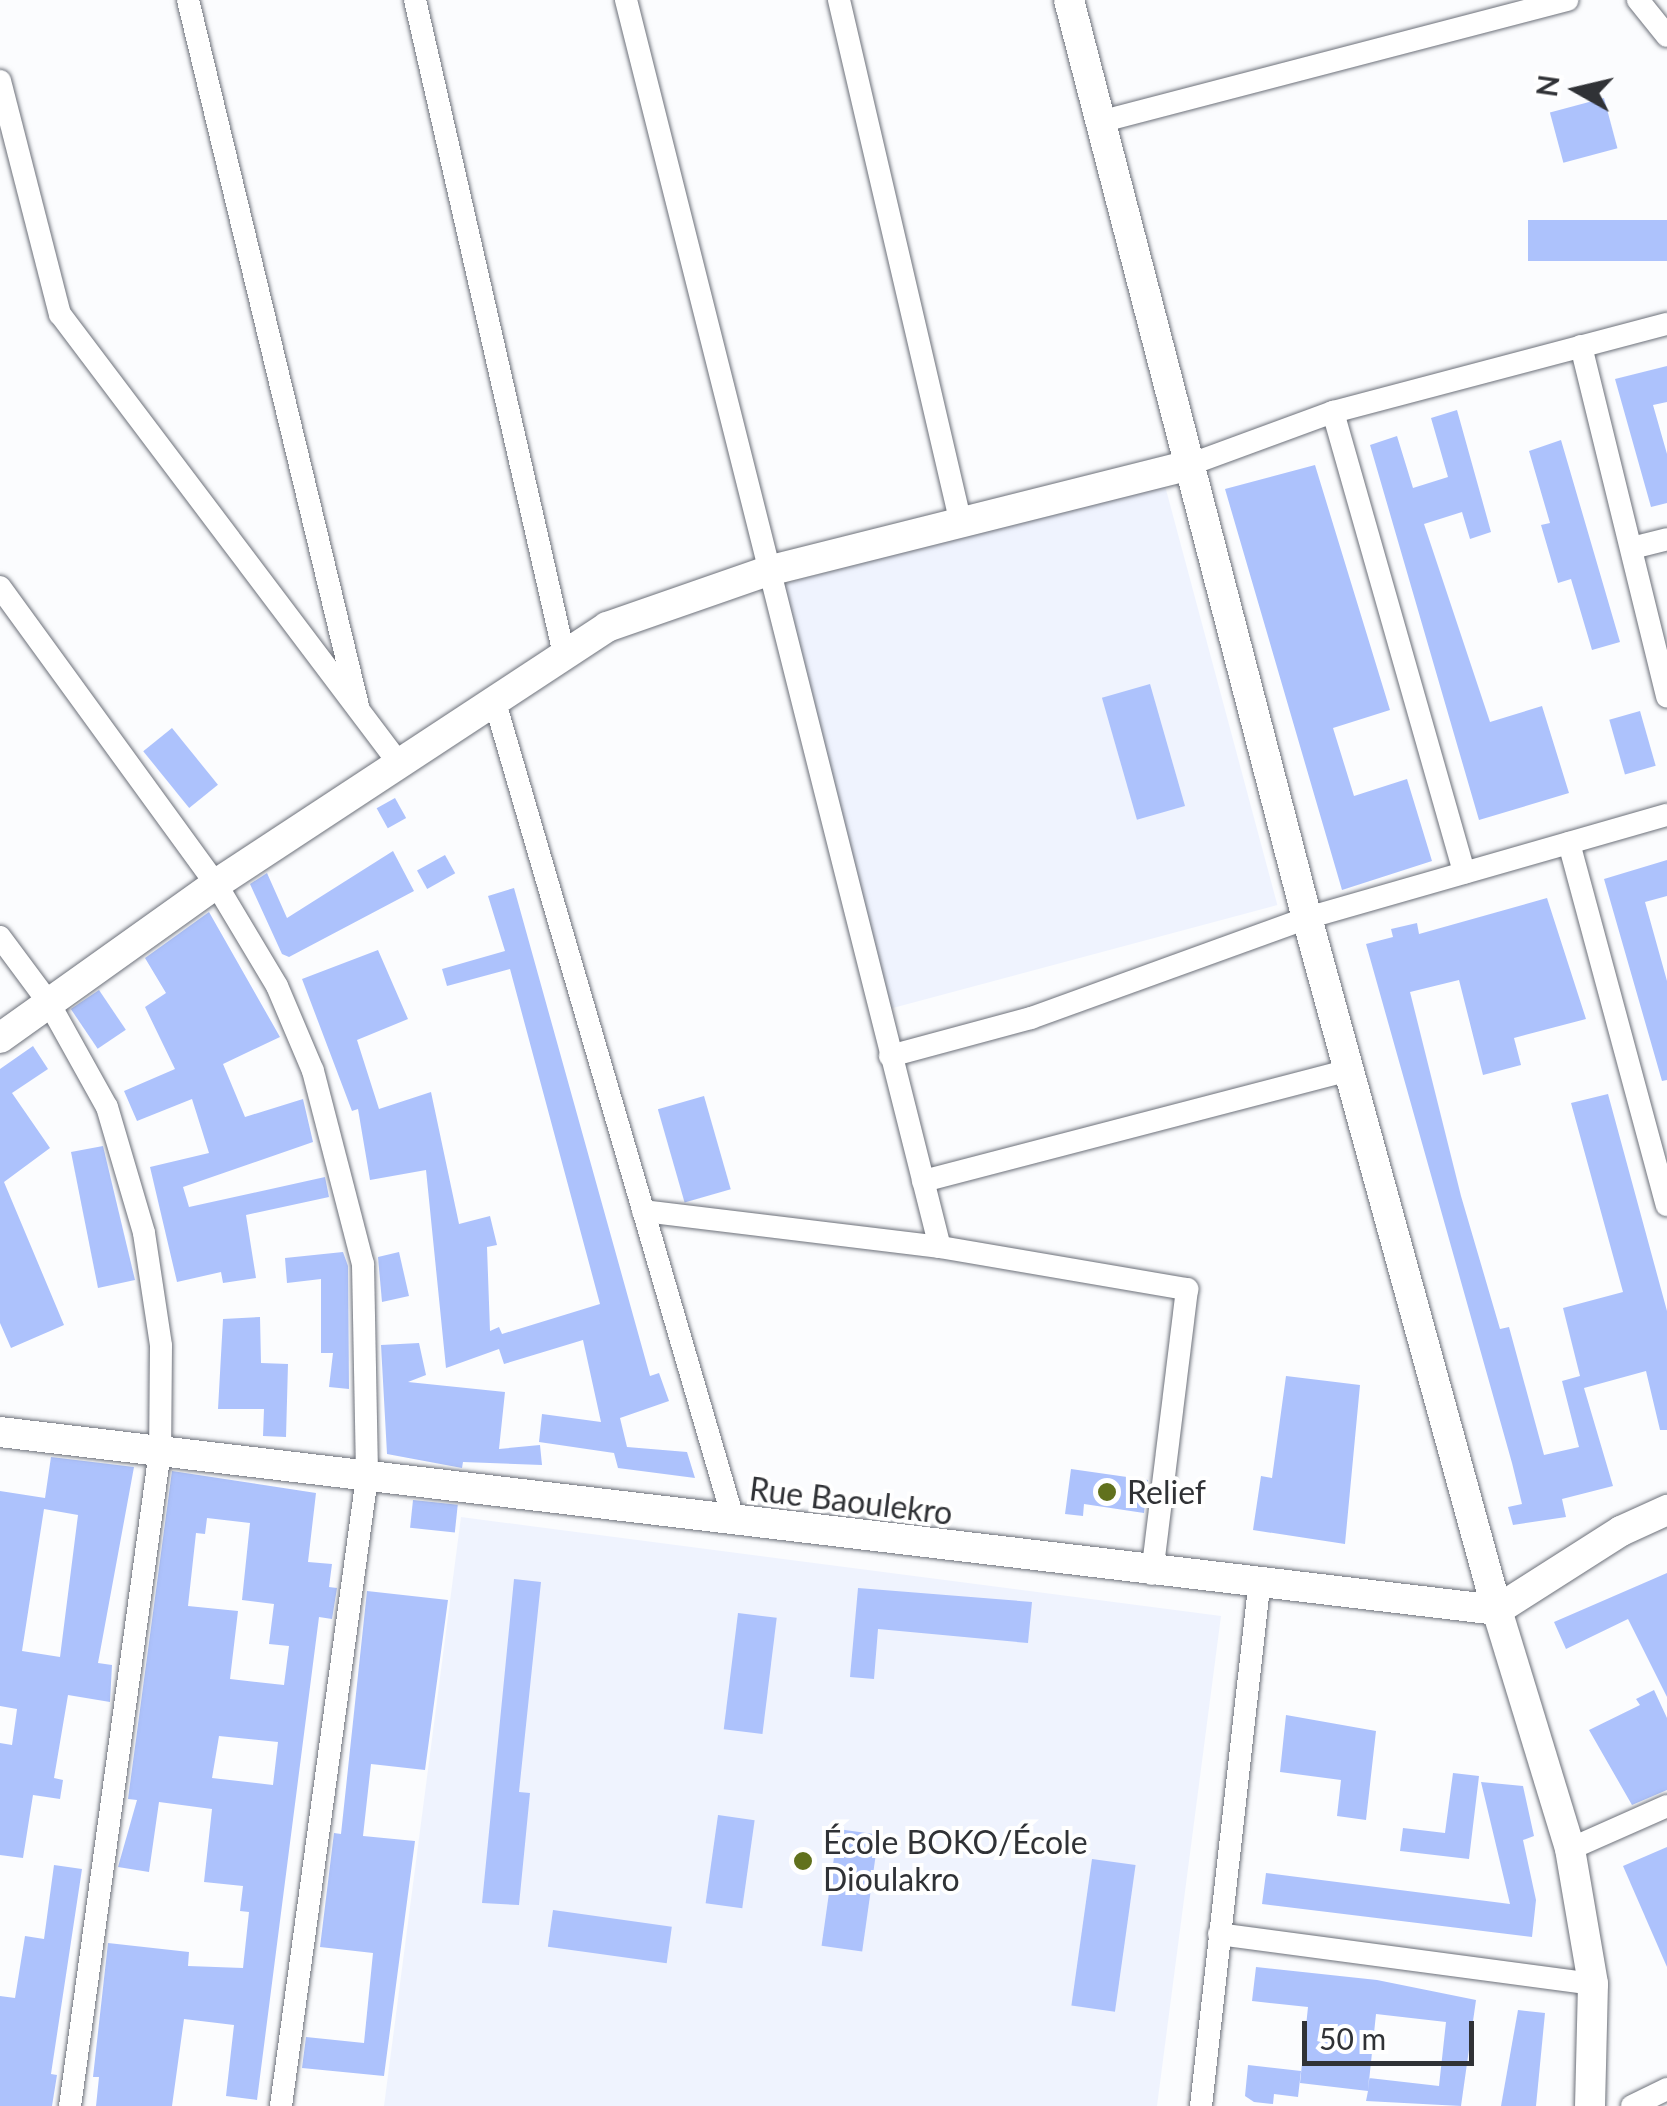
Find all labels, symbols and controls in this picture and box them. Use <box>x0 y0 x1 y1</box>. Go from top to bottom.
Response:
north arrow <box>1527 40 1627 140</box>
text: N <box>1529 73 1566 99</box>
street label: Rue Baoulekro <box>747 1469 955 1533</box>
place label: Relief <box>1127 1473 1206 1511</box>
marker: Relief <box>1096 1481 1118 1503</box>
place label: École BOKO/École Dioulakro <box>823 1824 1088 1899</box>
marker: École BOKO/École Dioulakro <box>792 1850 814 1872</box>
scale bar <box>1307 2001 1480 2063</box>
text: 50 m <box>1319 2020 1386 2056</box>

